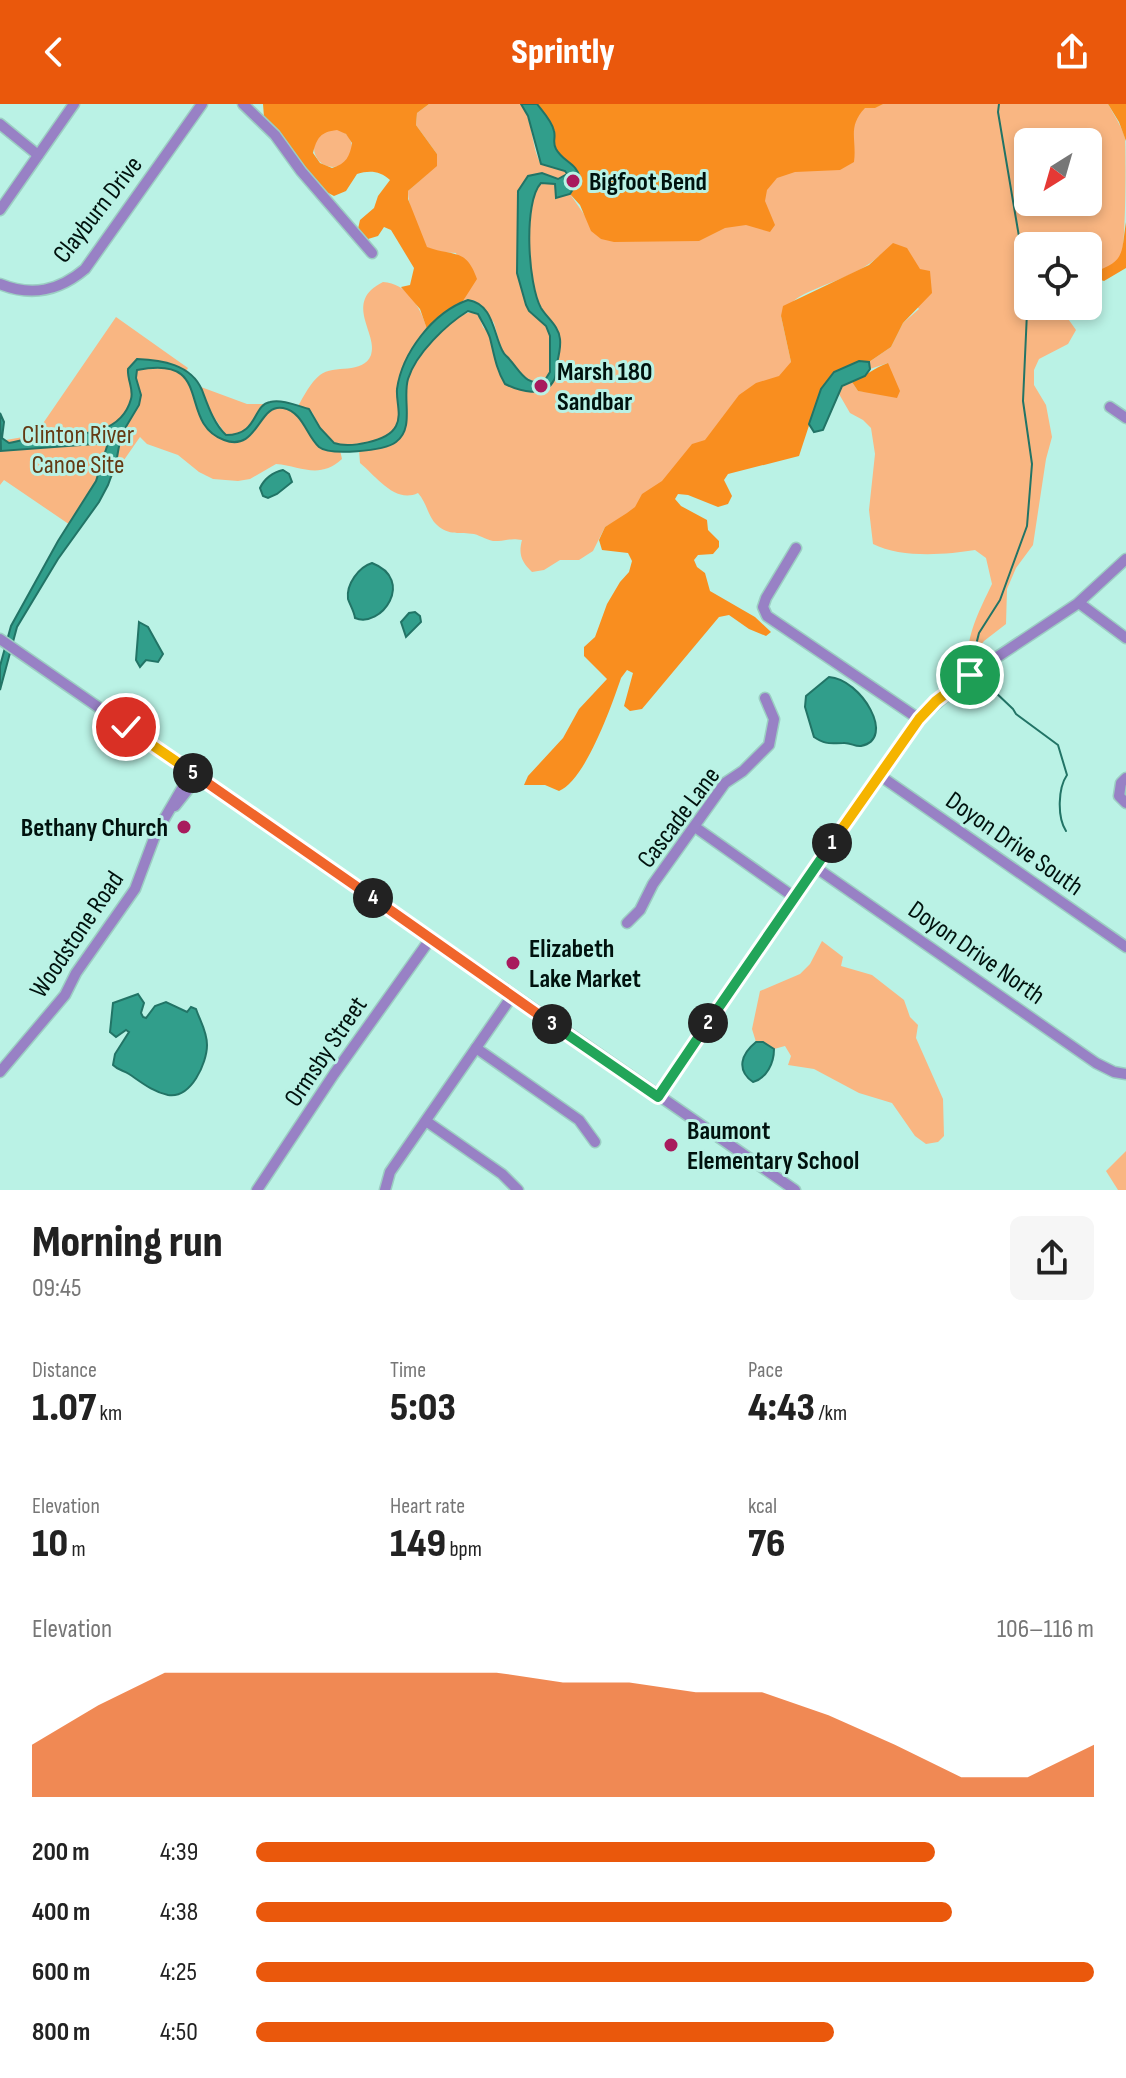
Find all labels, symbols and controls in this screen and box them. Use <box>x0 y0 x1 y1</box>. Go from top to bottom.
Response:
icon: back <box>32 30 76 74</box>
icon: share <box>1050 30 1094 74</box>
text: Sprintly <box>511 31 615 74</box>
north arrow <box>1014 128 1102 216</box>
map controls <box>1014 128 1102 320</box>
street label: Clayburn Drive <box>47 150 150 270</box>
place label: Bigfoot Bend <box>589 167 707 198</box>
marker: Bigfoot Bend <box>564 172 582 190</box>
button: locate <box>1014 232 1102 320</box>
place label: Marsh 180 Sandbar <box>557 357 652 418</box>
marker: Marsh 180 Sandbar <box>532 377 550 395</box>
park label: Clinton River Canoe Site <box>22 420 135 481</box>
pin <box>936 641 1004 709</box>
icon: arrive <box>948 653 992 697</box>
pin <box>92 693 160 761</box>
icon: check <box>104 705 148 749</box>
pin: 5 <box>173 753 213 793</box>
text: 5 <box>188 759 198 786</box>
street label: Cascade Lane <box>631 761 727 874</box>
street label: Doyon Drive South <box>939 785 1089 903</box>
place label: Bethany Church <box>21 813 168 844</box>
marker: Bethany Church <box>175 818 193 836</box>
pin: 1 <box>812 823 852 863</box>
text: 1 <box>828 829 836 856</box>
street label: Woodstone Road <box>24 866 131 1004</box>
pin: 4 <box>353 878 393 918</box>
text: 4 <box>368 884 378 911</box>
street label: Doyon Drive North <box>902 895 1050 1012</box>
place label: Elizabeth Lake Market <box>529 934 641 995</box>
marker: Elizabeth Lake Market <box>504 954 522 972</box>
street label: Ormsby Street <box>278 991 374 1113</box>
pin: 2 <box>688 1003 728 1043</box>
pin: 3 <box>532 1004 572 1044</box>
text: 2 <box>703 1009 713 1036</box>
text: 3 <box>547 1010 557 1037</box>
place label: Baumont Elementary School <box>687 1116 859 1177</box>
marker: Baumont Elementary School <box>662 1136 680 1154</box>
text: Morning run <box>32 1216 223 1269</box>
button: share <box>1010 1216 1094 1300</box>
text: 09:45 <box>32 1273 81 1304</box>
text: Distance <box>32 1357 97 1384</box>
text: Time <box>390 1357 426 1384</box>
text: Pace <box>748 1357 783 1384</box>
text: 1.07 <box>32 1384 96 1432</box>
text: 5:03 <box>390 1384 456 1432</box>
text: 4:43 <box>748 1384 815 1432</box>
text: km <box>96 1400 122 1427</box>
text: /km <box>815 1400 847 1427</box>
text: Elevation <box>32 1493 100 1520</box>
text: Heart rate <box>390 1493 465 1520</box>
text: kcal <box>748 1493 777 1520</box>
text: 10 <box>32 1520 68 1568</box>
text: 149 <box>390 1520 446 1568</box>
text: 76 <box>748 1520 786 1568</box>
text: m <box>68 1536 86 1563</box>
text: bpm <box>446 1536 482 1563</box>
text: Elevation <box>32 1614 112 1645</box>
text: 106–116 m <box>997 1614 1094 1645</box>
text: 200 m <box>32 1837 89 1868</box>
text: 4:39 <box>160 1837 198 1868</box>
text: 400 m <box>32 1897 90 1928</box>
text: 4:38 <box>160 1897 198 1928</box>
text: 600 m <box>32 1957 90 1988</box>
text: 4:25 <box>160 1957 197 1988</box>
text: 800 m <box>32 2017 90 2048</box>
text: 4:50 <box>160 2017 198 2048</box>

